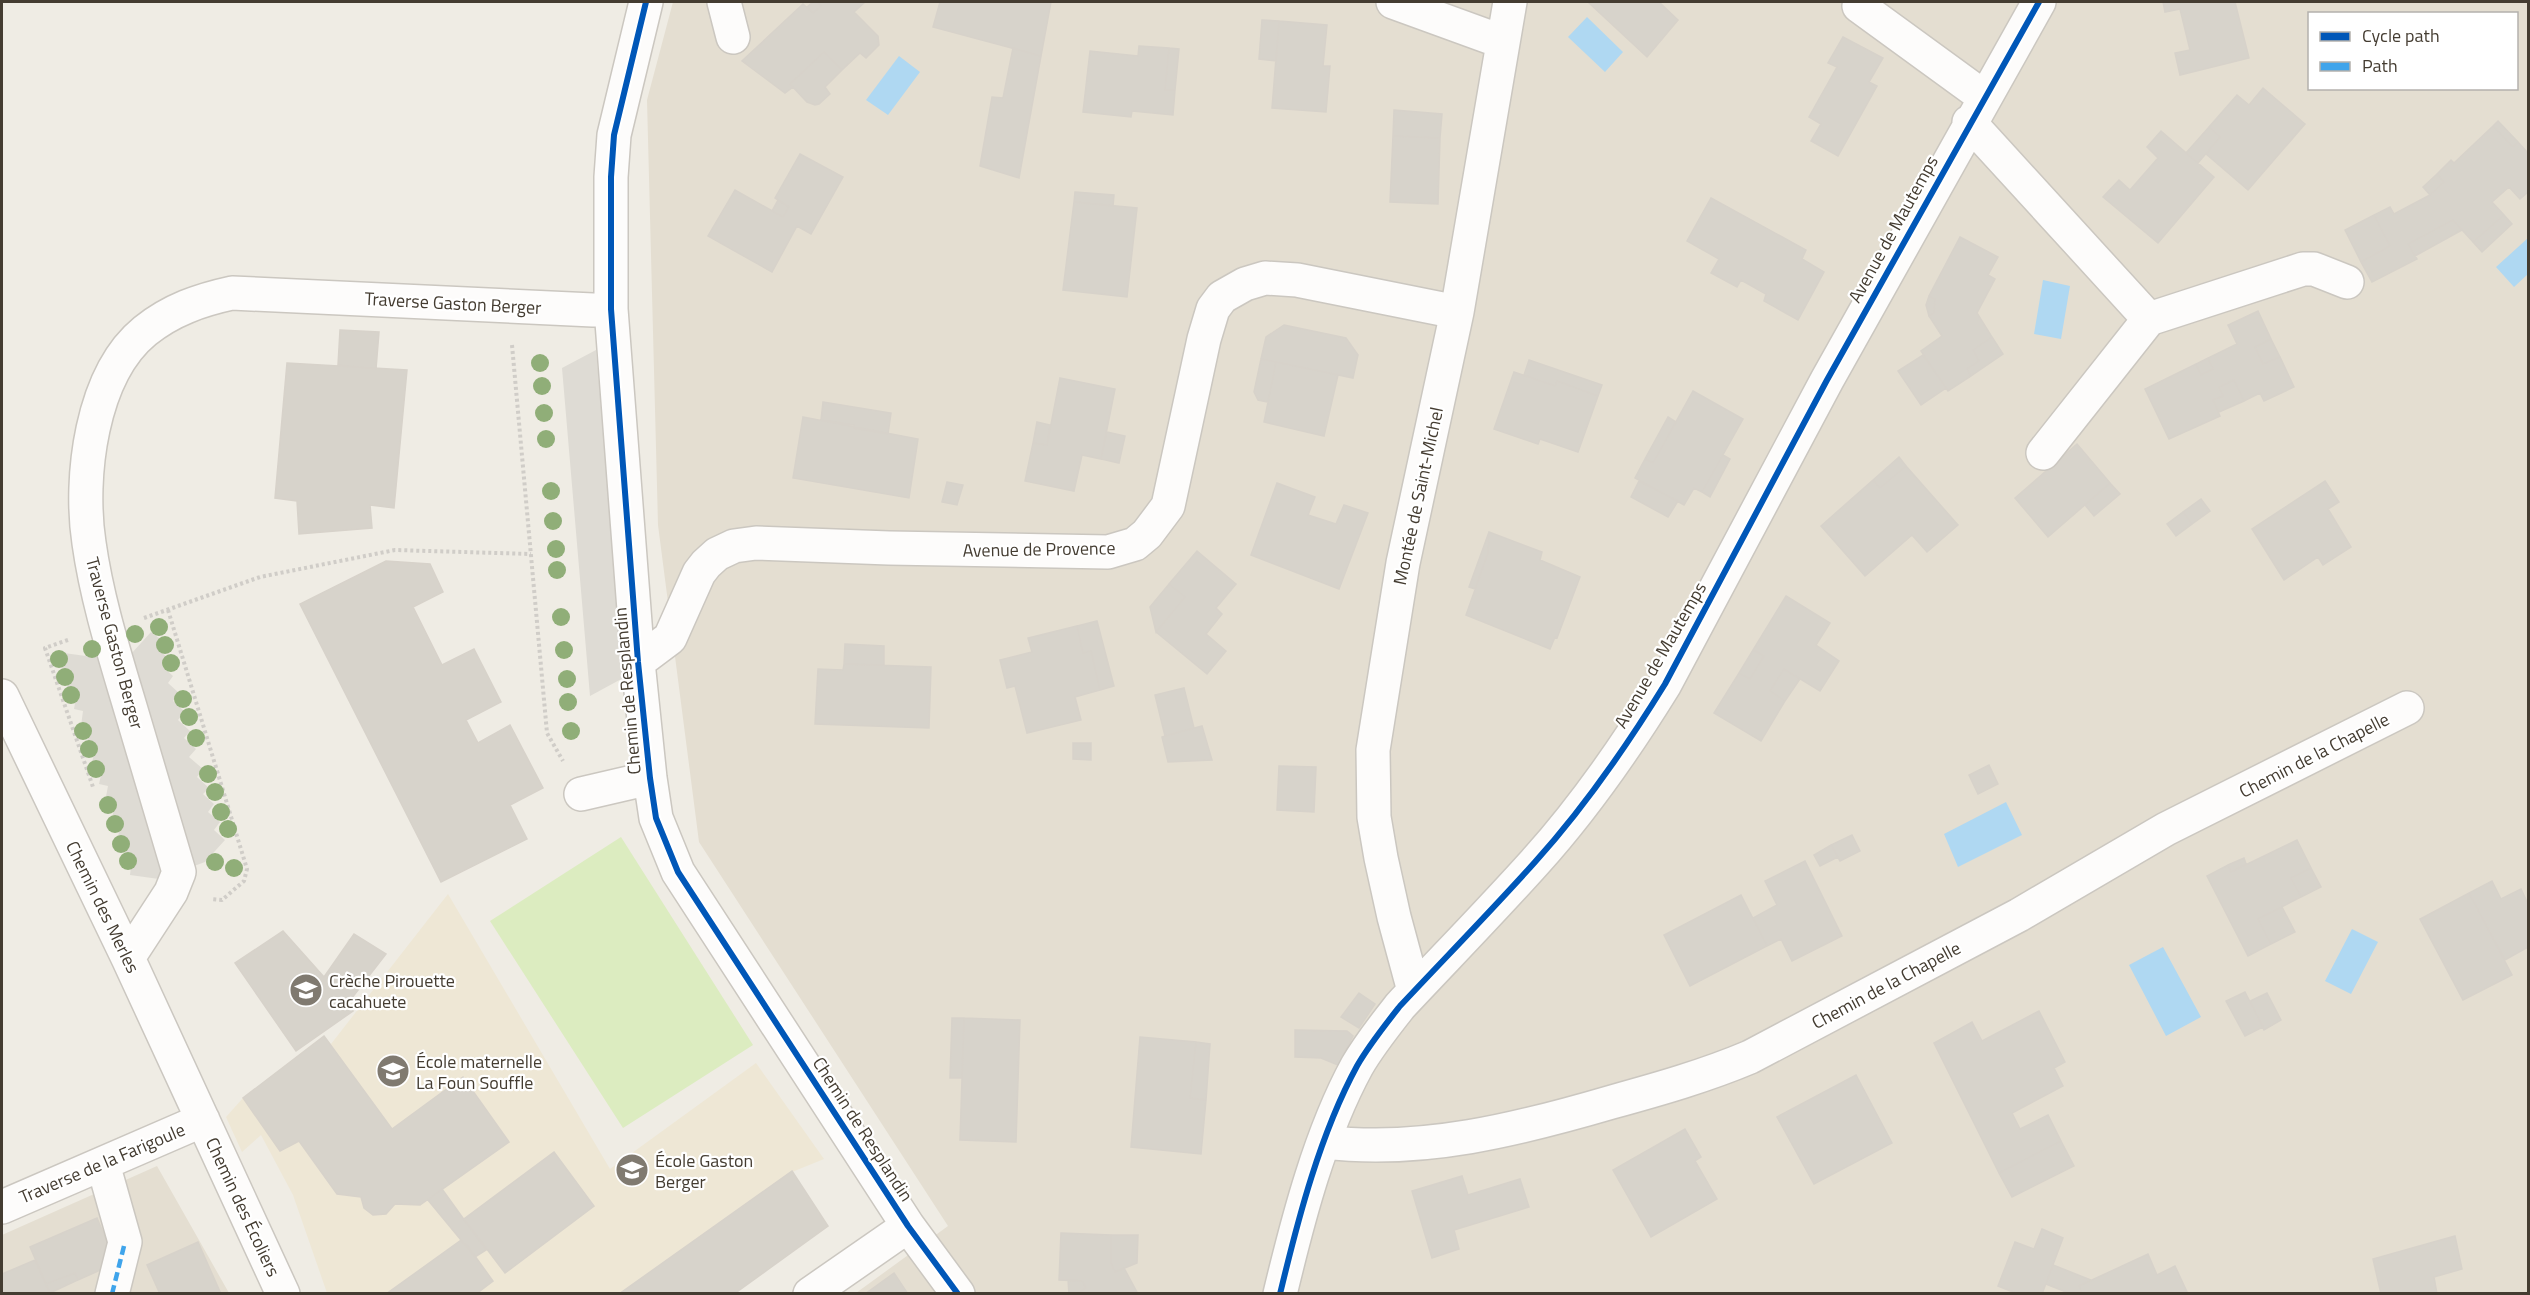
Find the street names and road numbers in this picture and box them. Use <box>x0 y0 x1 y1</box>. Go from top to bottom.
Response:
street label: Avenue de Mautemps <box>1841 150 1945 308</box>
street label: Traverse Gaston Berger <box>364 285 542 321</box>
street label: Montée de Saint-Michel <box>1386 405 1450 587</box>
street label: Avenue de Provence <box>962 534 1116 564</box>
street label: Traverse Gaston Berger <box>79 554 151 732</box>
street label: Avenue de Mautemps <box>1607 577 1713 733</box>
street label: Chemin de Resplandin <box>606 606 648 776</box>
street label: Chemin de la Chapelle <box>2234 705 2394 805</box>
street label: Chemin des Merles <box>59 836 147 978</box>
street label: Chemin de la Chapelle <box>1807 934 1965 1036</box>
street label: Chemin de Resplandin <box>806 1051 920 1207</box>
street label: Traverse de la Farigoule <box>15 1116 189 1210</box>
street label: Chemin des Écoliers <box>199 1133 287 1281</box>

